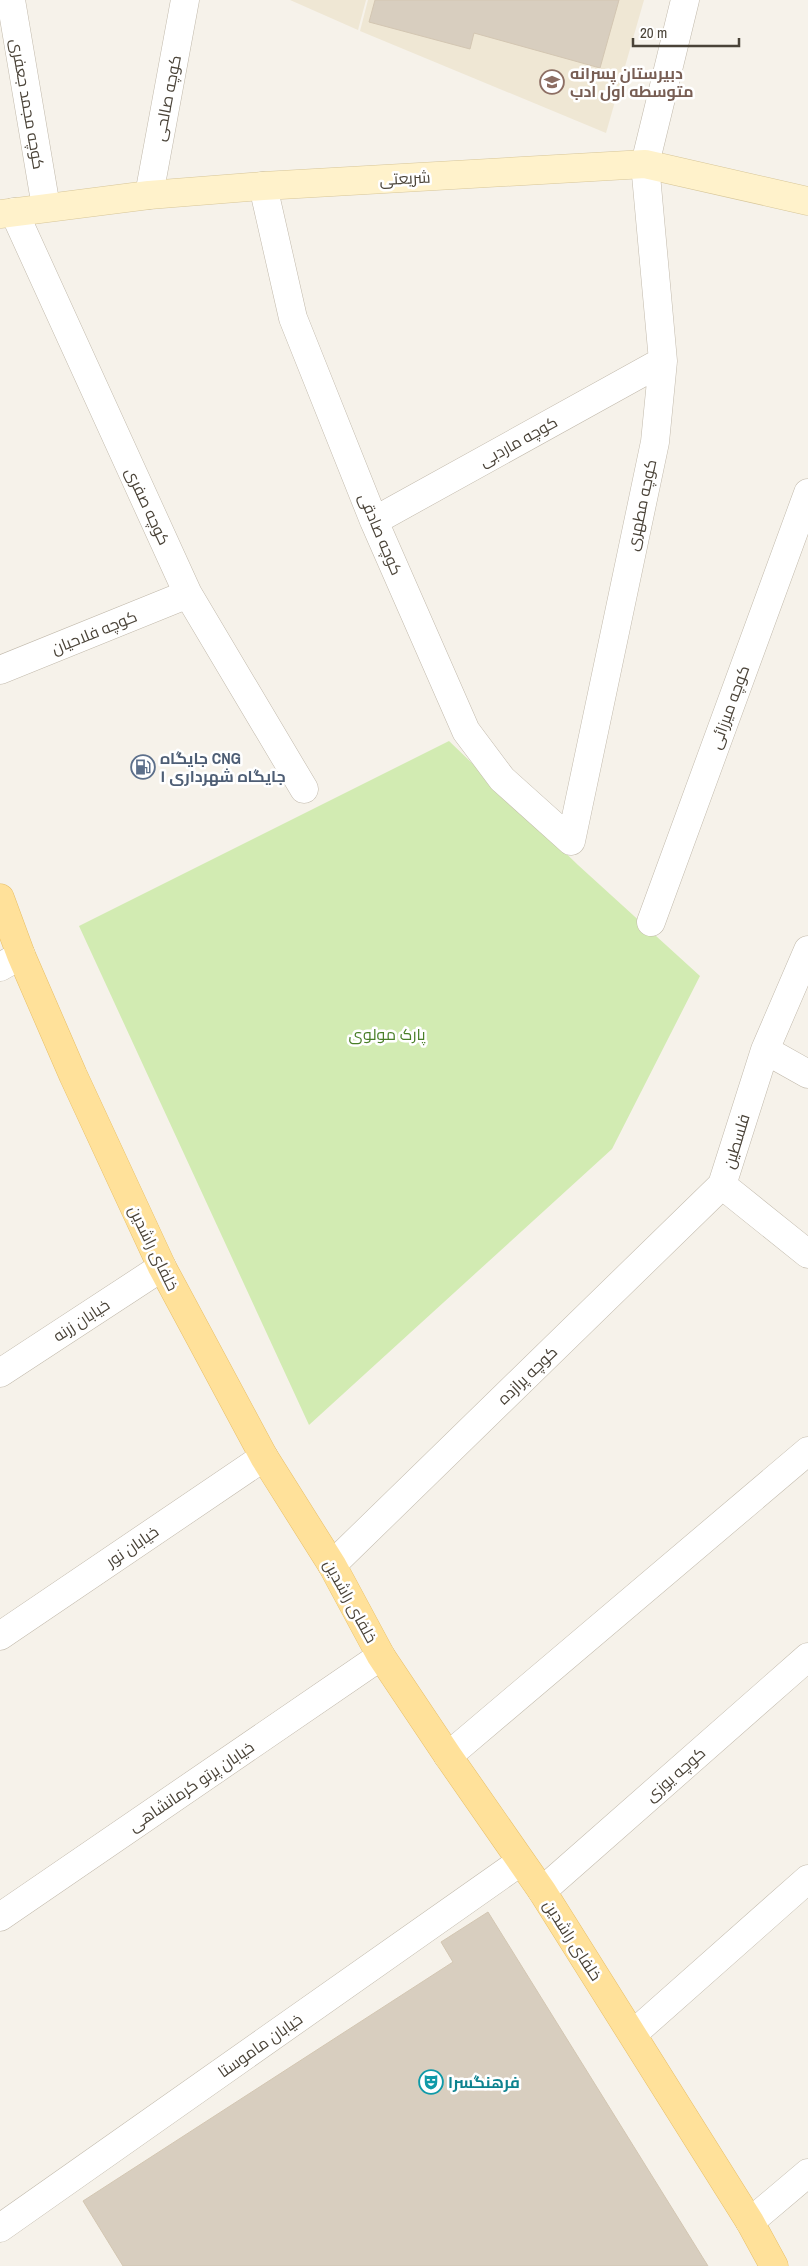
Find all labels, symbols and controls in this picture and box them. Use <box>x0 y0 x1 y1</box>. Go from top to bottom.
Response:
scale bar <box>633 15 739 47</box>
text: 20 m <box>640 22 667 43</box>
street label: کوچه مجمد جعفری <box>5 37 50 171</box>
street label: کوچه صالحی <box>148 53 187 143</box>
place label: دبیرستان پسرانه متوسطه اول ادب <box>570 62 694 102</box>
school or university icon: دبیرستان پسرانه متوسطه اول ادب <box>539 69 565 95</box>
street label: شریعتی <box>379 166 431 190</box>
street label: کوچه ماردبی <box>475 410 562 472</box>
street label: کوچه مطهری <box>621 457 662 553</box>
street label: کوچه صفری <box>119 464 176 549</box>
street label: کوچه صادقی <box>353 490 408 579</box>
street label: کوچه فلاحیان <box>48 605 140 660</box>
street label: کوچه میرزائی <box>704 662 755 752</box>
place label: جایگاه CNG جایگاه شهرداری ۱ <box>160 747 286 787</box>
fuel station icon: جایگاه CNG جایگاه شهرداری ۱ <box>130 754 156 780</box>
park label: پارک مولوی <box>349 1023 426 1046</box>
street label: فلسطین <box>717 1111 755 1171</box>
street label: خلفای راشدین <box>124 1202 184 1294</box>
street label: خیابان زرنه <box>48 1293 114 1347</box>
street label: کوچه پرازده <box>492 1341 563 1410</box>
street label: خیابان نور <box>100 1520 163 1572</box>
street label: خلفای راشدین <box>319 1555 383 1647</box>
street label: خیابان پرتو کرمانشاهی <box>124 1736 259 1837</box>
street label: کوچه یوزی <box>640 1742 710 1807</box>
street label: خلفای راشدین <box>539 1895 607 1985</box>
street label: خیابان ماموستا <box>213 2008 307 2082</box>
theatre icon: فرهنگسرا <box>418 2069 444 2095</box>
place label: فرهنگسرا <box>448 2071 520 2093</box>

